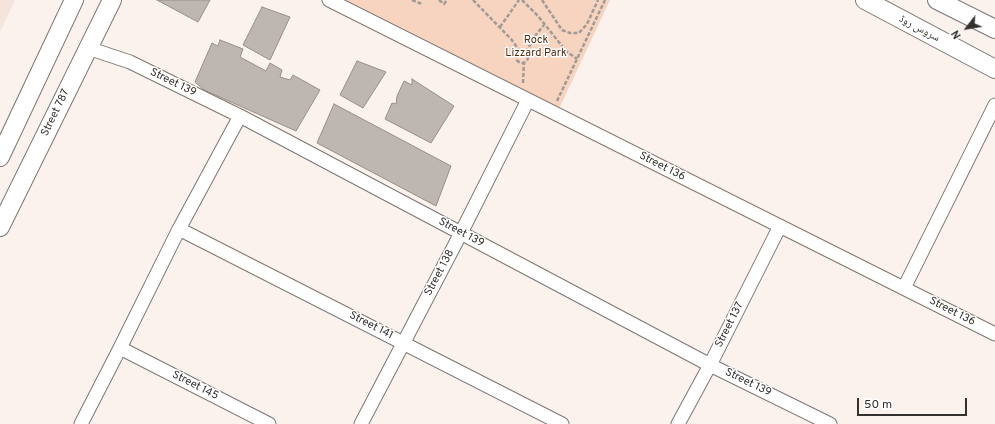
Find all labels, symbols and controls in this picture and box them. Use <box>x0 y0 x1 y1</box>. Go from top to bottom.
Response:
north arrow <box>947 8 987 48</box>
street label: سروس روڈ <box>896 13 942 45</box>
text: N <box>949 27 965 41</box>
park label: Rock Lizzard Park <box>505 34 567 60</box>
street label: Street 139 <box>148 66 198 100</box>
street label: Street 787 <box>39 87 73 139</box>
street label: Street 136 <box>637 150 687 184</box>
street label: Street 139 <box>436 215 486 251</box>
street label: Street 138 <box>422 248 458 298</box>
street label: Street 136 <box>927 295 977 329</box>
street label: Street 137 <box>713 300 747 350</box>
street label: Street 141 <box>347 309 395 343</box>
street label: Street 139 <box>723 366 773 400</box>
street label: Street 145 <box>170 369 220 403</box>
scale bar <box>859 390 969 416</box>
text: 50 m <box>864 397 892 413</box>

